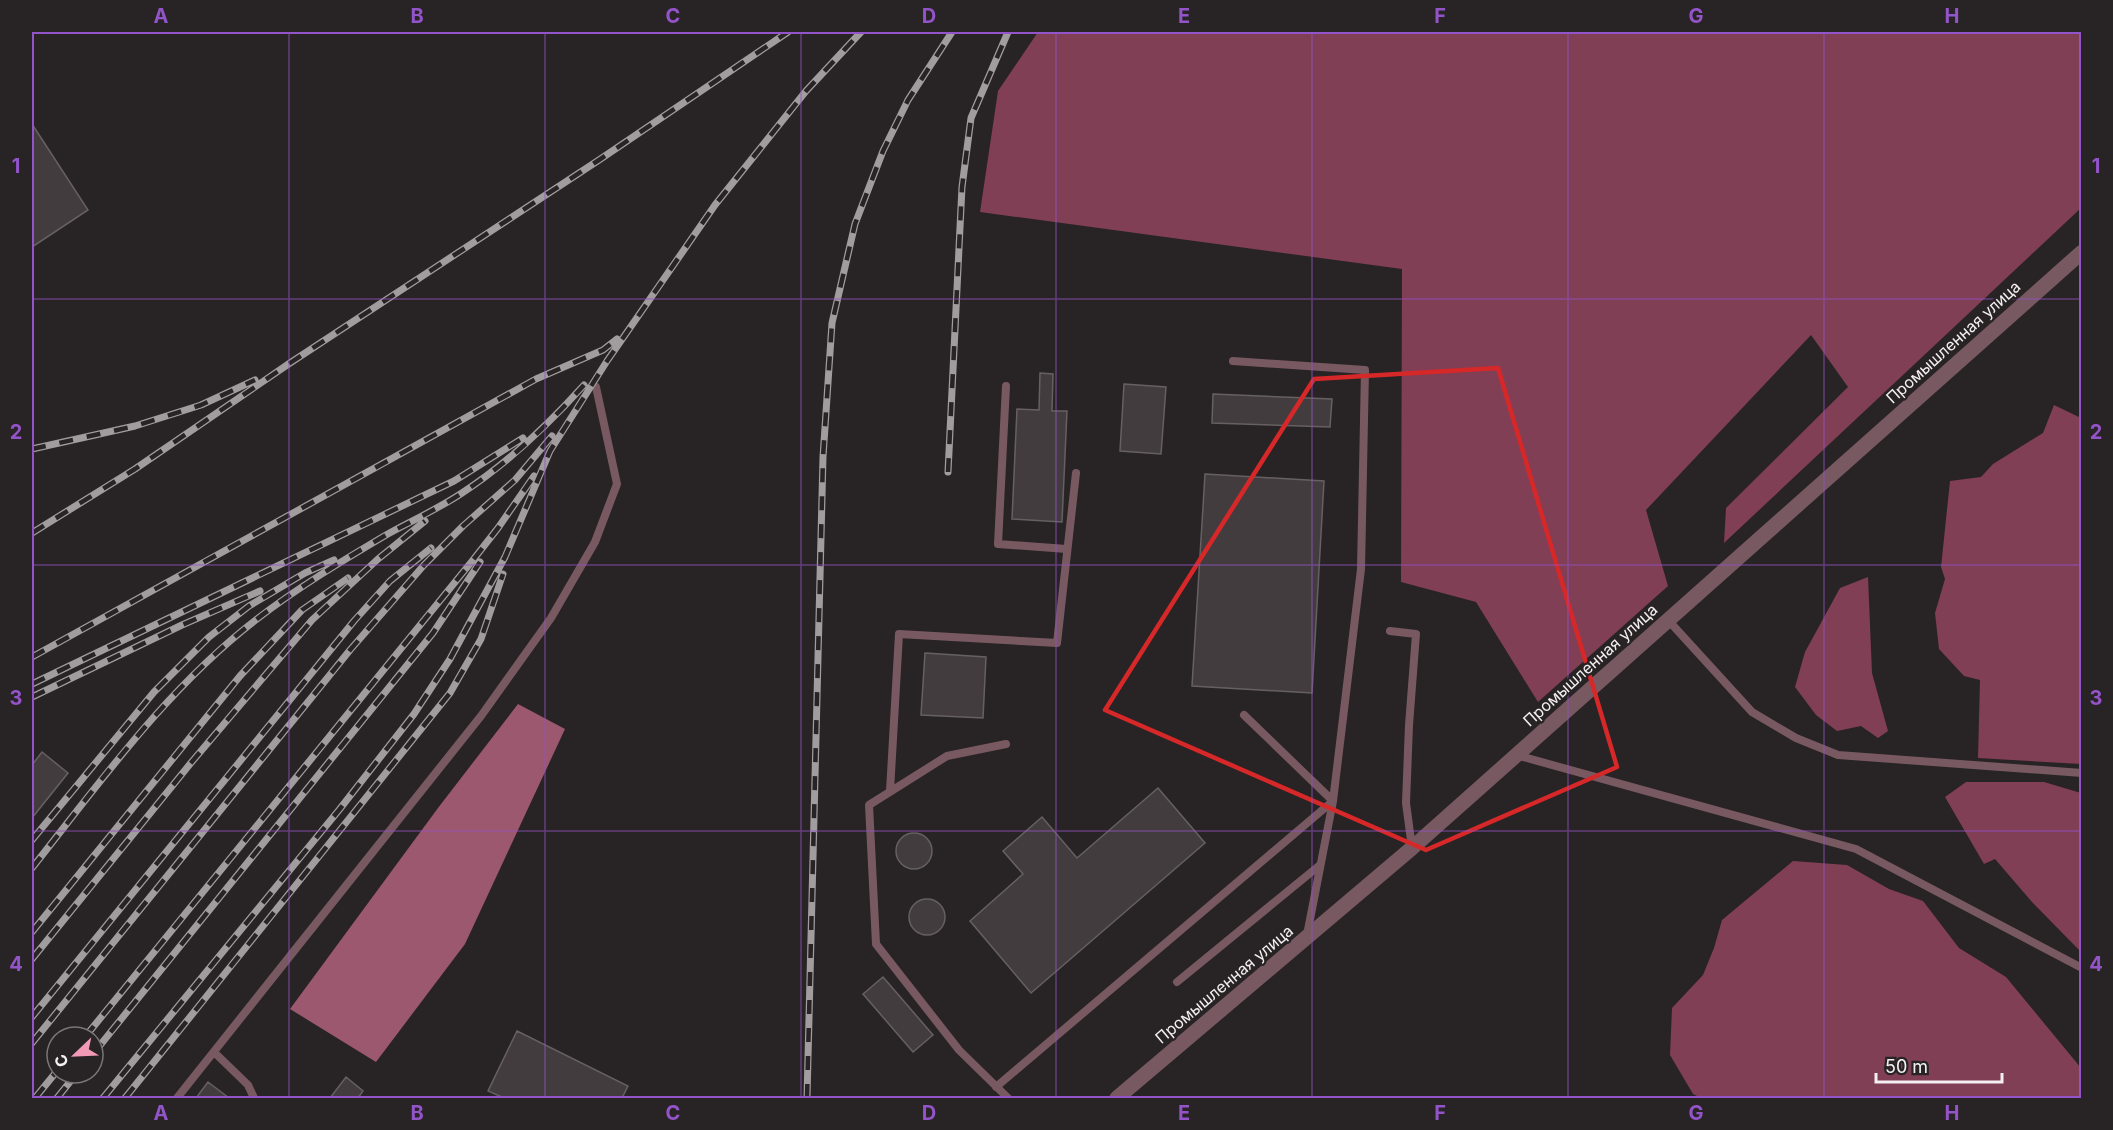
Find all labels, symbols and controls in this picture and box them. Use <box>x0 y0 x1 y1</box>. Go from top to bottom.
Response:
text: A <box>154 4 169 28</box>
text: B <box>410 4 424 28</box>
text: C <box>666 4 680 28</box>
text: D <box>922 4 936 28</box>
text: E <box>1178 4 1190 28</box>
text: F <box>1434 4 1446 28</box>
text: G <box>1688 4 1704 28</box>
text: H <box>1945 4 1959 28</box>
text: 1 <box>12 154 20 178</box>
text: 1 <box>2092 154 2100 178</box>
street label: Промышленная улица <box>1882 276 2024 408</box>
text: 2 <box>10 420 22 444</box>
text: 2 <box>2090 420 2102 444</box>
street label: Промышленная улица <box>1519 599 1661 731</box>
text: 3 <box>10 686 22 710</box>
text: 3 <box>2090 686 2102 710</box>
street label: Промышленная улица <box>1151 920 1297 1048</box>
text: 4 <box>9 952 23 976</box>
text: 4 <box>2089 952 2103 976</box>
north arrow <box>45 1025 105 1085</box>
scale bar <box>1876 1046 2002 1084</box>
text: С <box>50 1051 73 1070</box>
text: 50 m <box>1885 1056 1928 1077</box>
text: A <box>154 1101 169 1125</box>
text: B <box>410 1101 424 1125</box>
text: C <box>666 1101 680 1125</box>
text: D <box>922 1101 936 1125</box>
text: E <box>1178 1101 1190 1125</box>
text: F <box>1434 1101 1446 1125</box>
text: G <box>1688 1101 1704 1125</box>
text: H <box>1945 1101 1959 1125</box>

